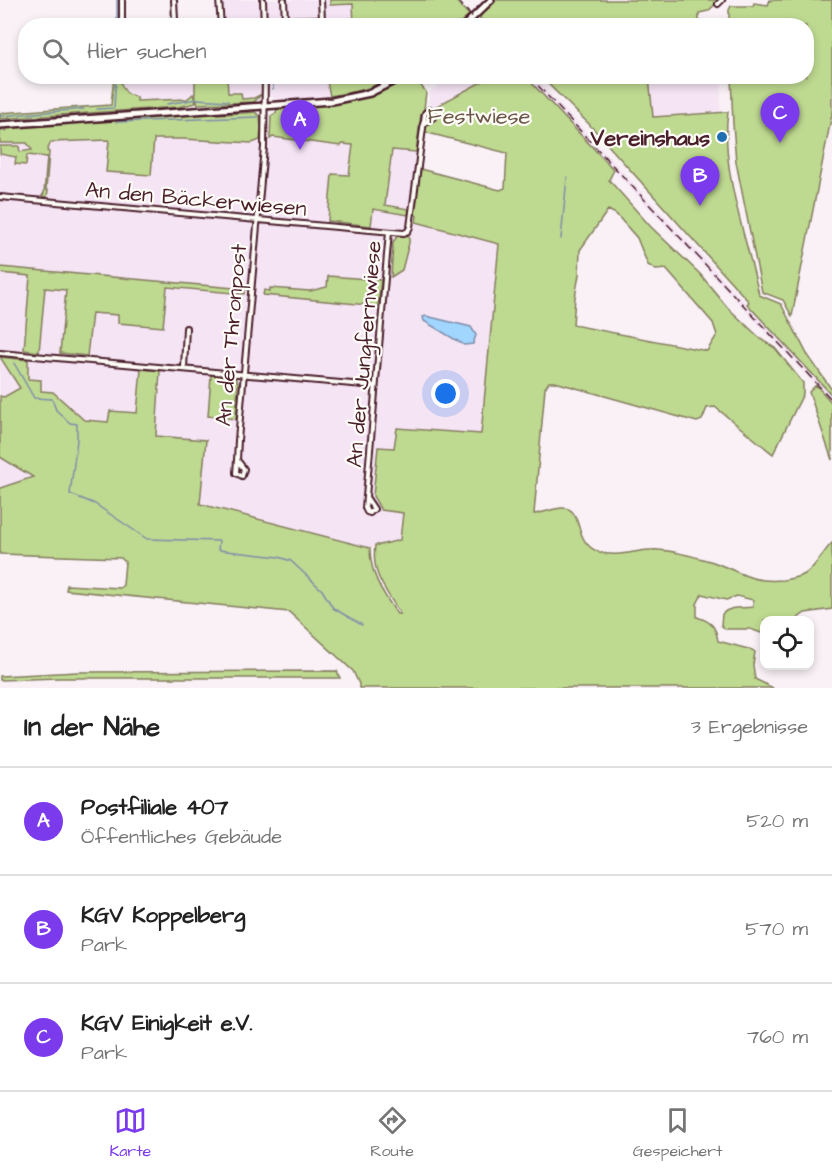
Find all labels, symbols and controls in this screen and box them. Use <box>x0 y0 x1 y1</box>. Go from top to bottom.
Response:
search box <box>18 18 814 84</box>
icon: search <box>39 35 72 68</box>
text: Hier suchen <box>87 36 206 67</box>
pin: C <box>760 94 800 143</box>
pin: A <box>280 100 320 150</box>
park label: Festwiese <box>427 101 531 132</box>
place label: Vereinshaus <box>590 123 710 154</box>
marker: Vereinshaus <box>715 130 729 144</box>
pin: B <box>680 156 720 206</box>
street label: An den Bäckerwiesen <box>84 174 308 225</box>
street label: An der Jungfernwiese <box>339 239 391 469</box>
street label: An der Thronpost <box>208 243 255 427</box>
your location <box>431 379 460 408</box>
map controls <box>760 616 814 670</box>
button: locate <box>760 616 814 670</box>
text: In der Nähe <box>24 709 160 745</box>
text: 3 Ergebnisse <box>691 713 808 741</box>
text: Postfiliale 407 <box>81 792 228 823</box>
text: A <box>37 807 50 835</box>
text: 520 m <box>746 807 808 835</box>
text: Öffentliches Gebäude <box>81 823 282 851</box>
text: KGV Koppelberg <box>81 900 245 931</box>
text: B <box>36 915 51 943</box>
text: 570 m <box>745 915 808 943</box>
text: Park <box>81 931 127 959</box>
text: KGV Einigkeit e.V. <box>81 1008 253 1039</box>
text: C <box>36 1023 51 1051</box>
text: 760 m <box>747 1023 808 1051</box>
text: Park <box>81 1039 127 1067</box>
tab: Karte <box>109 1104 151 1162</box>
tab: Route <box>370 1104 414 1162</box>
tab: Gespeichert <box>633 1104 723 1162</box>

